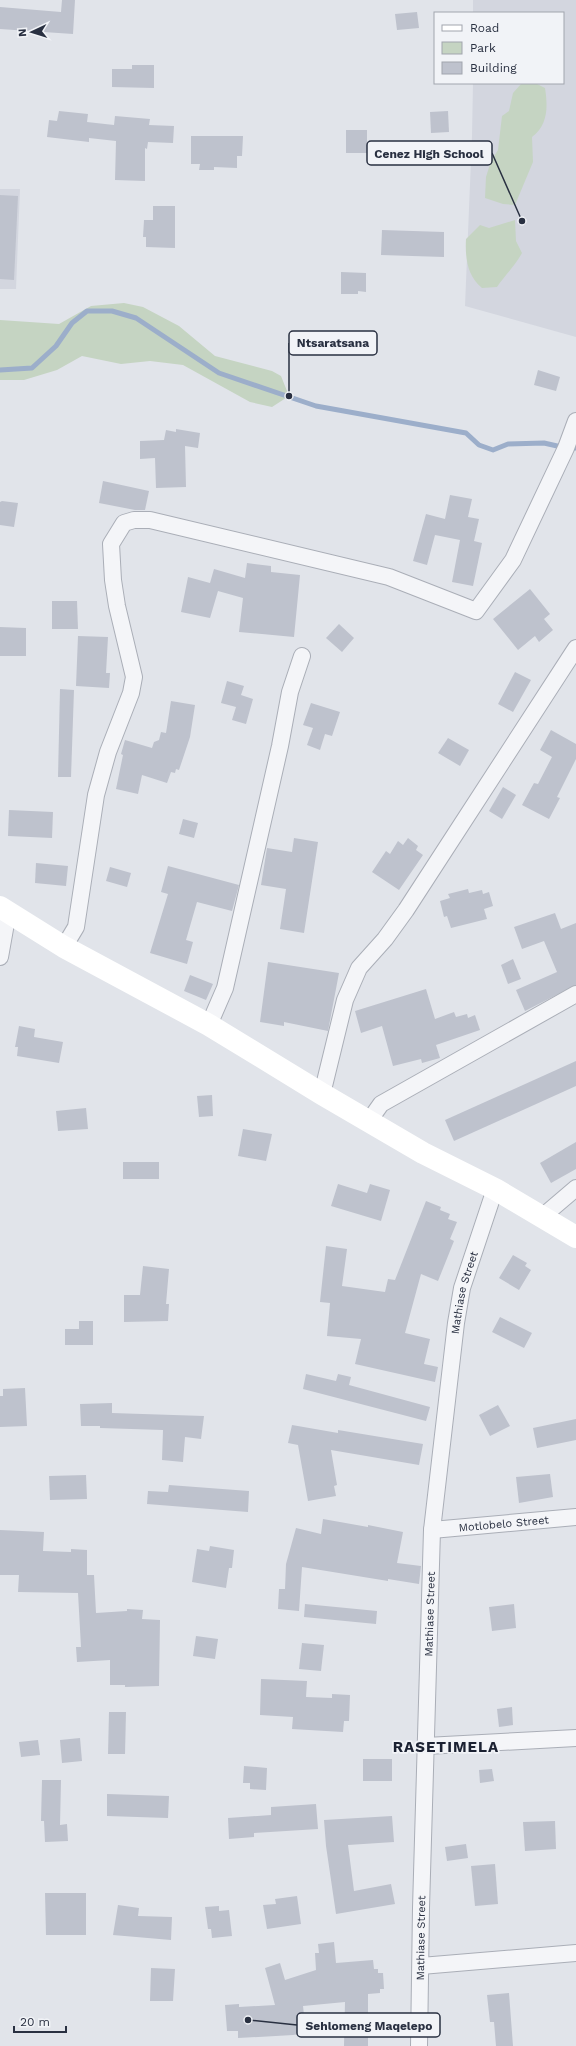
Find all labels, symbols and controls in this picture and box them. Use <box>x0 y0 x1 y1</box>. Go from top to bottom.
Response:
north arrow <box>12 12 52 52</box>
legend <box>434 12 564 84</box>
text: Road <box>470 21 499 35</box>
text: N <box>16 28 29 37</box>
text: Park <box>470 41 496 55</box>
text: Building <box>470 61 517 75</box>
callout: Cenez High School <box>367 141 492 165</box>
text: Cenez High School <box>374 147 484 161</box>
callout: Ntsaratsana <box>289 331 377 355</box>
text: Ntsaratsana <box>297 336 369 350</box>
street label: Mathiase Street <box>449 1249 481 1335</box>
street label: Motlobelo Street <box>458 1513 550 1535</box>
street label: Mathiase Street <box>422 1571 438 1657</box>
district label: RASETIMELA <box>393 1738 499 1756</box>
street label: Mathiase Street <box>414 1895 428 1981</box>
scale bar <box>14 2008 66 2034</box>
callout: Sehlomeng Maqelepo <box>297 2013 440 2037</box>
text: 20 m <box>20 2015 50 2029</box>
text: Sehlomeng Maqelepo <box>306 2019 432 2033</box>

